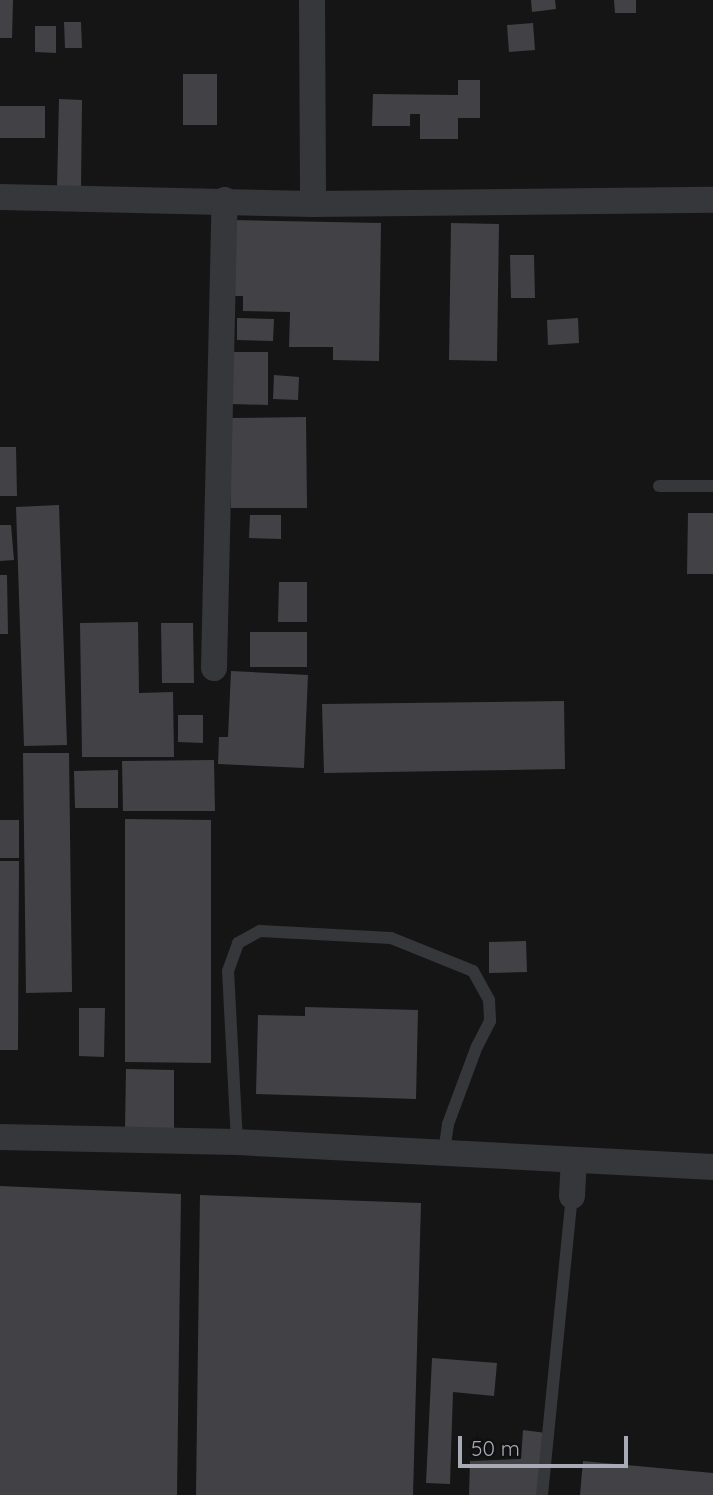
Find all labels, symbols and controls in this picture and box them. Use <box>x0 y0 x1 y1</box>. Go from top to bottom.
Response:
scale bar <box>461 1422 631 1466</box>
text: 50 m <box>471 1435 520 1461</box>

